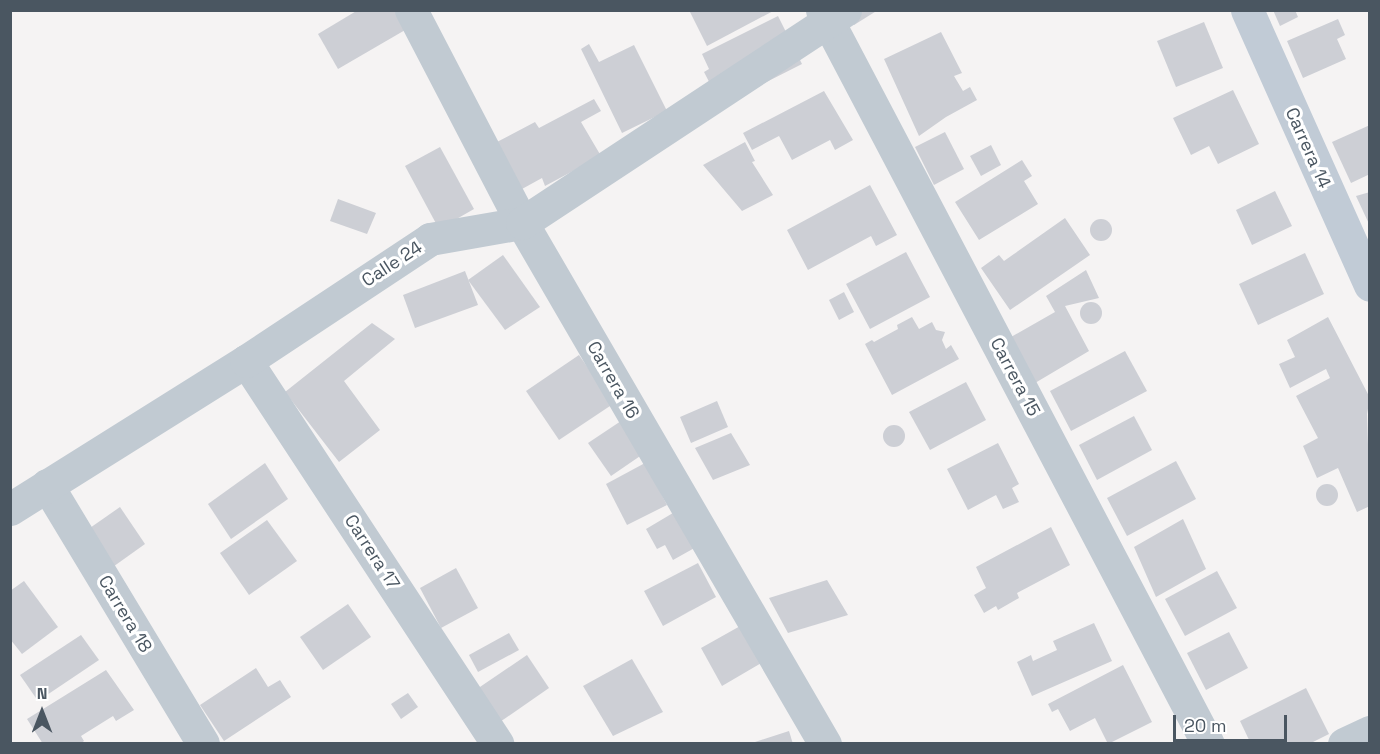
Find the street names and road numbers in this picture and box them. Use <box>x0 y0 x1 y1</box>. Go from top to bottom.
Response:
street label: Carrera 14 <box>1281 104 1335 192</box>
street label: Calle 24 <box>358 237 426 291</box>
street label: Carrera 15 <box>985 334 1045 420</box>
street label: Carrera 16 <box>582 337 644 423</box>
street label: Carrera 17 <box>340 510 404 594</box>
street label: Carrera 18 <box>94 572 156 656</box>

